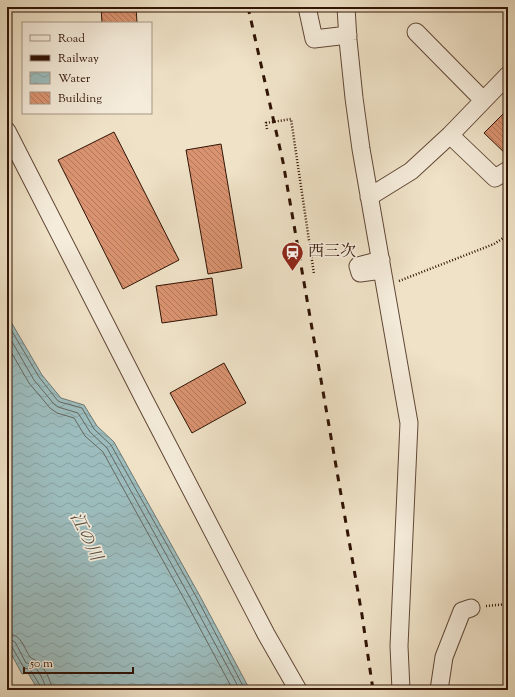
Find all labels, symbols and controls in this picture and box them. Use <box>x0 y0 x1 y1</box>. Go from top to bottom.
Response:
legend <box>22 22 152 114</box>
text: Road <box>58 30 85 48</box>
text: Railway <box>58 50 99 68</box>
text: Water <box>58 70 91 88</box>
text: Building <box>58 90 102 108</box>
station icon: 西三次 <box>279 239 305 272</box>
place label: 西三次 <box>308 241 356 264</box>
water label: 江の川 <box>63 509 108 567</box>
scale bar <box>24 649 133 675</box>
text: 50 m <box>29 655 53 673</box>

